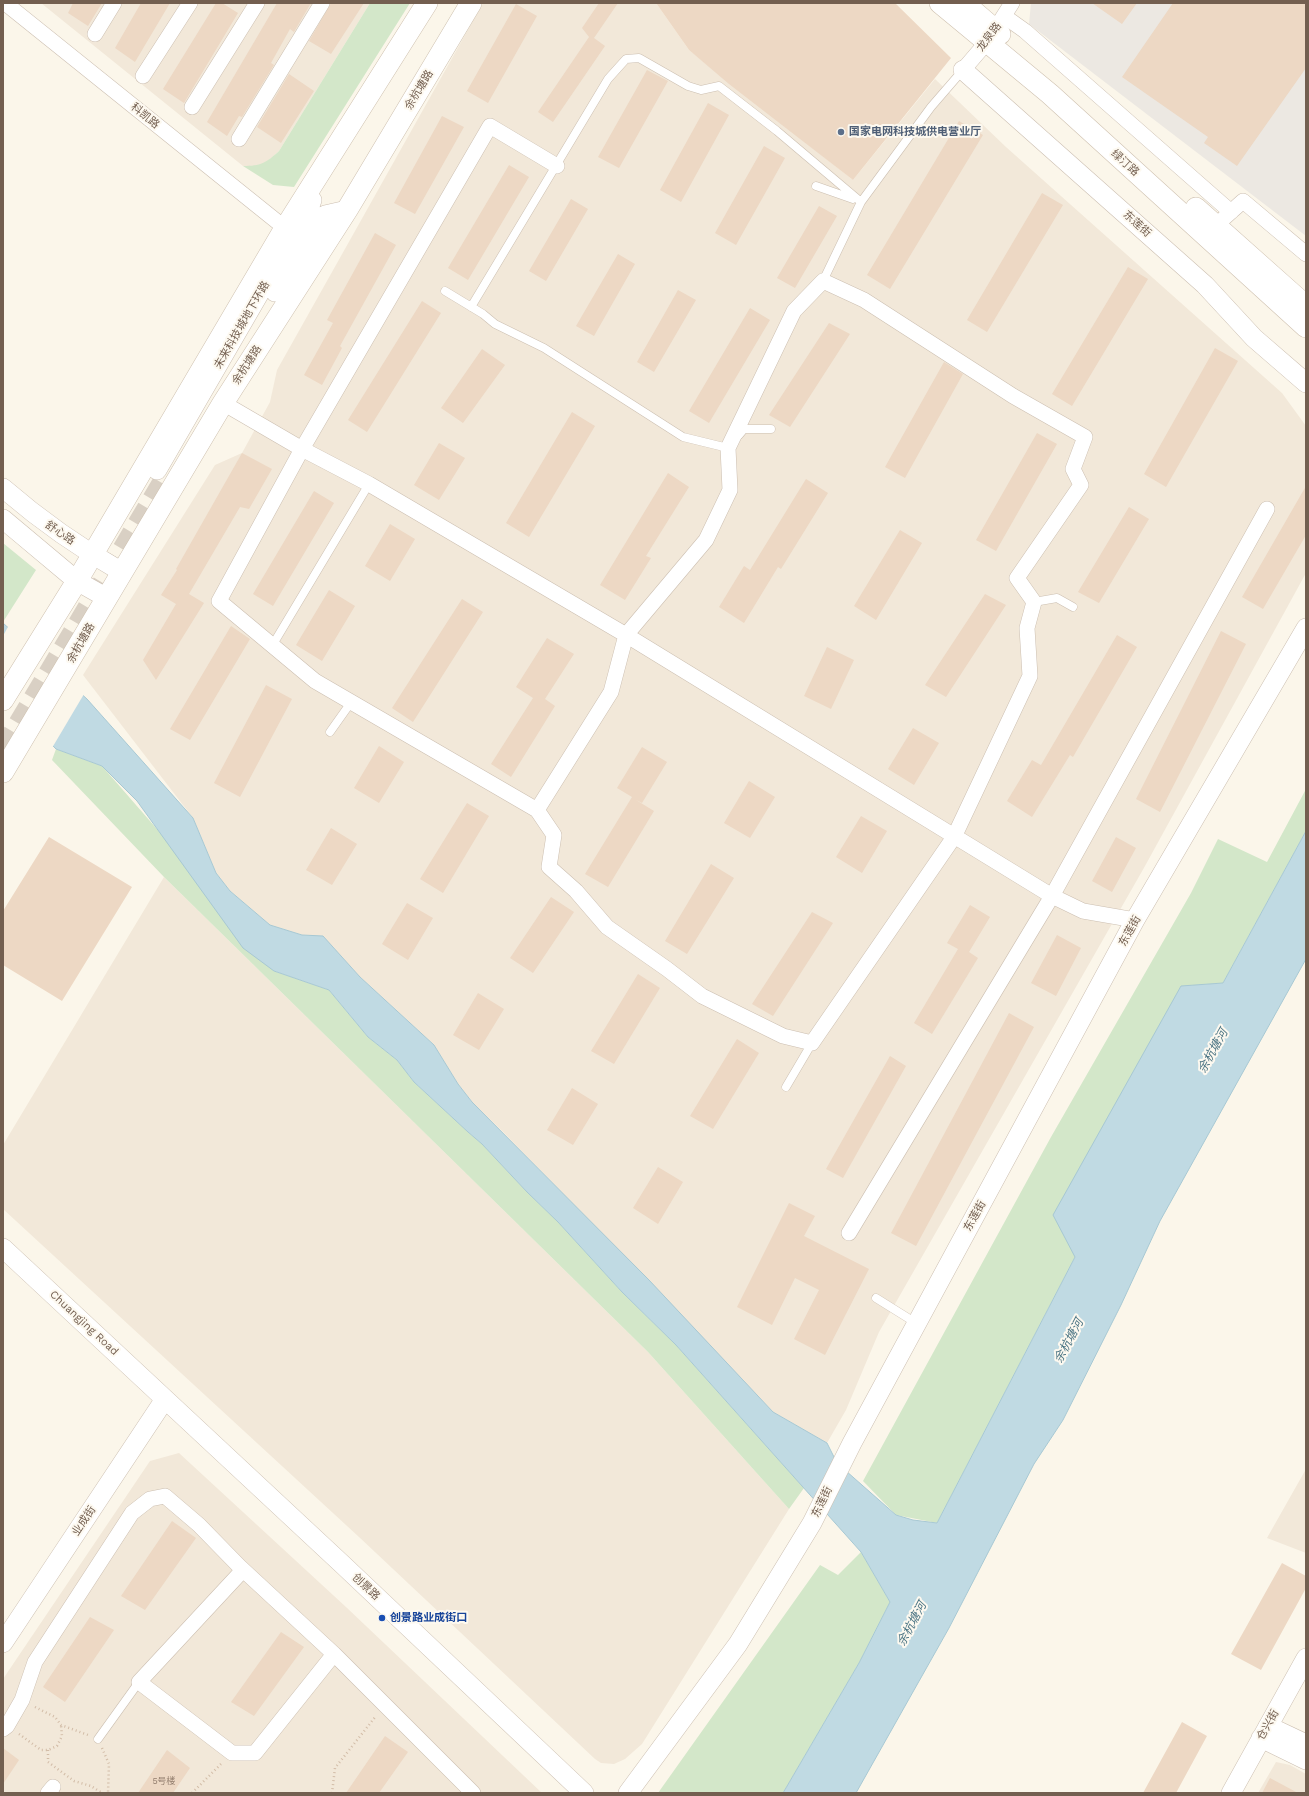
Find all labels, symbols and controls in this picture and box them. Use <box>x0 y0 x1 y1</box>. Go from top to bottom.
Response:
street label: 龙泉路 <box>974 20 1004 54</box>
street label: 余杭塘路 <box>402 68 436 112</box>
street label: 科凯路 <box>128 100 162 132</box>
place label: 国家电网科技城供电营业厅 <box>849 125 981 139</box>
marker: 国家电网科技城供电营业厅 <box>836 127 846 137</box>
street label: 绿汀路 <box>1108 147 1142 179</box>
street label: 东莲街 <box>1120 208 1154 240</box>
street label: 未来科技城地下环路 <box>212 279 272 371</box>
street label: 余杭塘路 <box>229 343 265 387</box>
street label: 舒心路 <box>43 518 77 548</box>
street label: 余杭塘路 <box>64 621 98 665</box>
street label: 东莲街 <box>1116 913 1144 949</box>
water label: 余杭塘河 <box>1195 1027 1231 1075</box>
street label: 东莲街 <box>961 1198 989 1234</box>
street label: Chuangjing Road <box>47 1288 121 1358</box>
water label: 余杭塘河 <box>1051 1316 1087 1366</box>
street label: 东莲街 <box>809 1484 835 1520</box>
street label: 业成街 <box>69 1504 99 1538</box>
street label: 创景路 <box>349 1571 383 1603</box>
water label: 余杭塘河 <box>894 1599 930 1649</box>
place label: 创景路业成街口 <box>390 1611 467 1625</box>
marker: 创景路业成街口 <box>377 1613 387 1623</box>
street label: 仓兴街 <box>1254 1707 1282 1743</box>
house number: 5号楼 <box>152 1776 176 1786</box>

